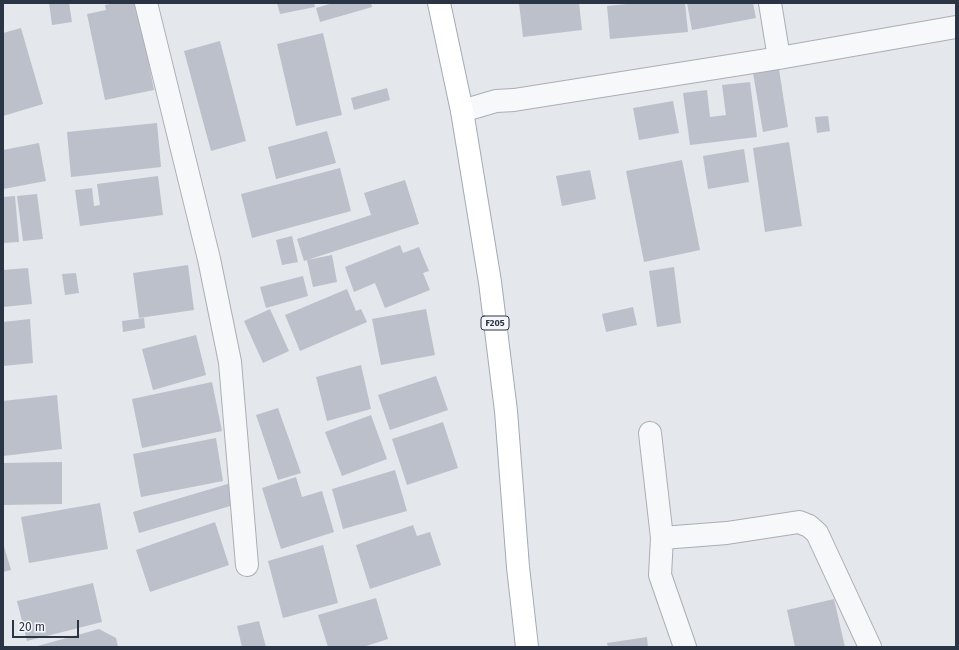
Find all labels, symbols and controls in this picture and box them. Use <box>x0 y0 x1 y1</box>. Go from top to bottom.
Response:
road number: F205 <box>481 316 509 330</box>
scale bar <box>14 612 81 638</box>
text: 20 m <box>19 620 45 634</box>

